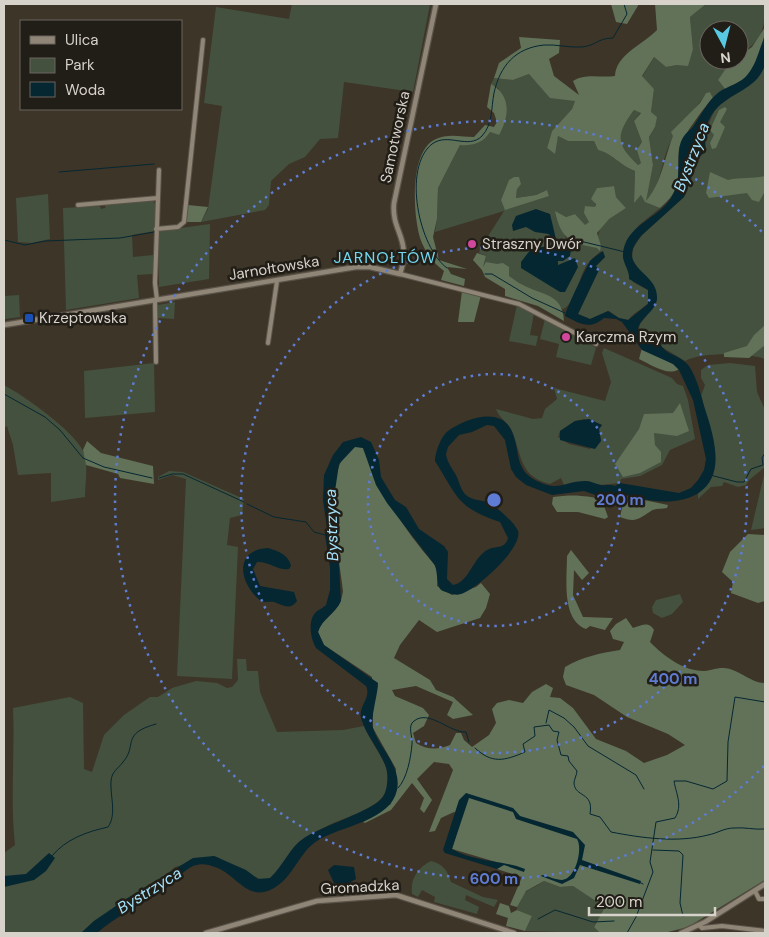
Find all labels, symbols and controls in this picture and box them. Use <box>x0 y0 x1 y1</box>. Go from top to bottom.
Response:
legend <box>20 20 182 110</box>
north arrow <box>699 20 749 70</box>
text: Ulica <box>65 30 99 50</box>
text: N <box>719 48 732 67</box>
text: Park <box>65 55 95 75</box>
text: Woda <box>65 80 105 100</box>
street label: Samotworska <box>375 89 415 185</box>
water label: Bystrzyca <box>669 119 714 195</box>
place label: Straszny Dwór <box>482 234 582 254</box>
marker: Straszny Dwór <box>466 238 478 250</box>
district label: JARNOŁTÓW <box>333 247 437 268</box>
street label: Jarnołtowska <box>227 251 321 285</box>
place label: Krzeptowska <box>39 308 127 328</box>
marker: Krzeptowska <box>23 312 35 324</box>
place label: Karczma Rzym <box>576 327 676 347</box>
marker: Karczma Rzym <box>560 331 572 343</box>
water label: Bystrzyca <box>320 488 343 562</box>
text: 200 m <box>596 490 644 510</box>
centre of rings <box>485 491 503 509</box>
text: 400 m <box>649 669 697 689</box>
water label: Bystrzyca <box>113 862 186 919</box>
text: 600 m <box>470 869 518 889</box>
street label: Gromadzka <box>320 875 400 899</box>
scale bar <box>589 884 715 916</box>
text: 200 m <box>596 892 642 912</box>

